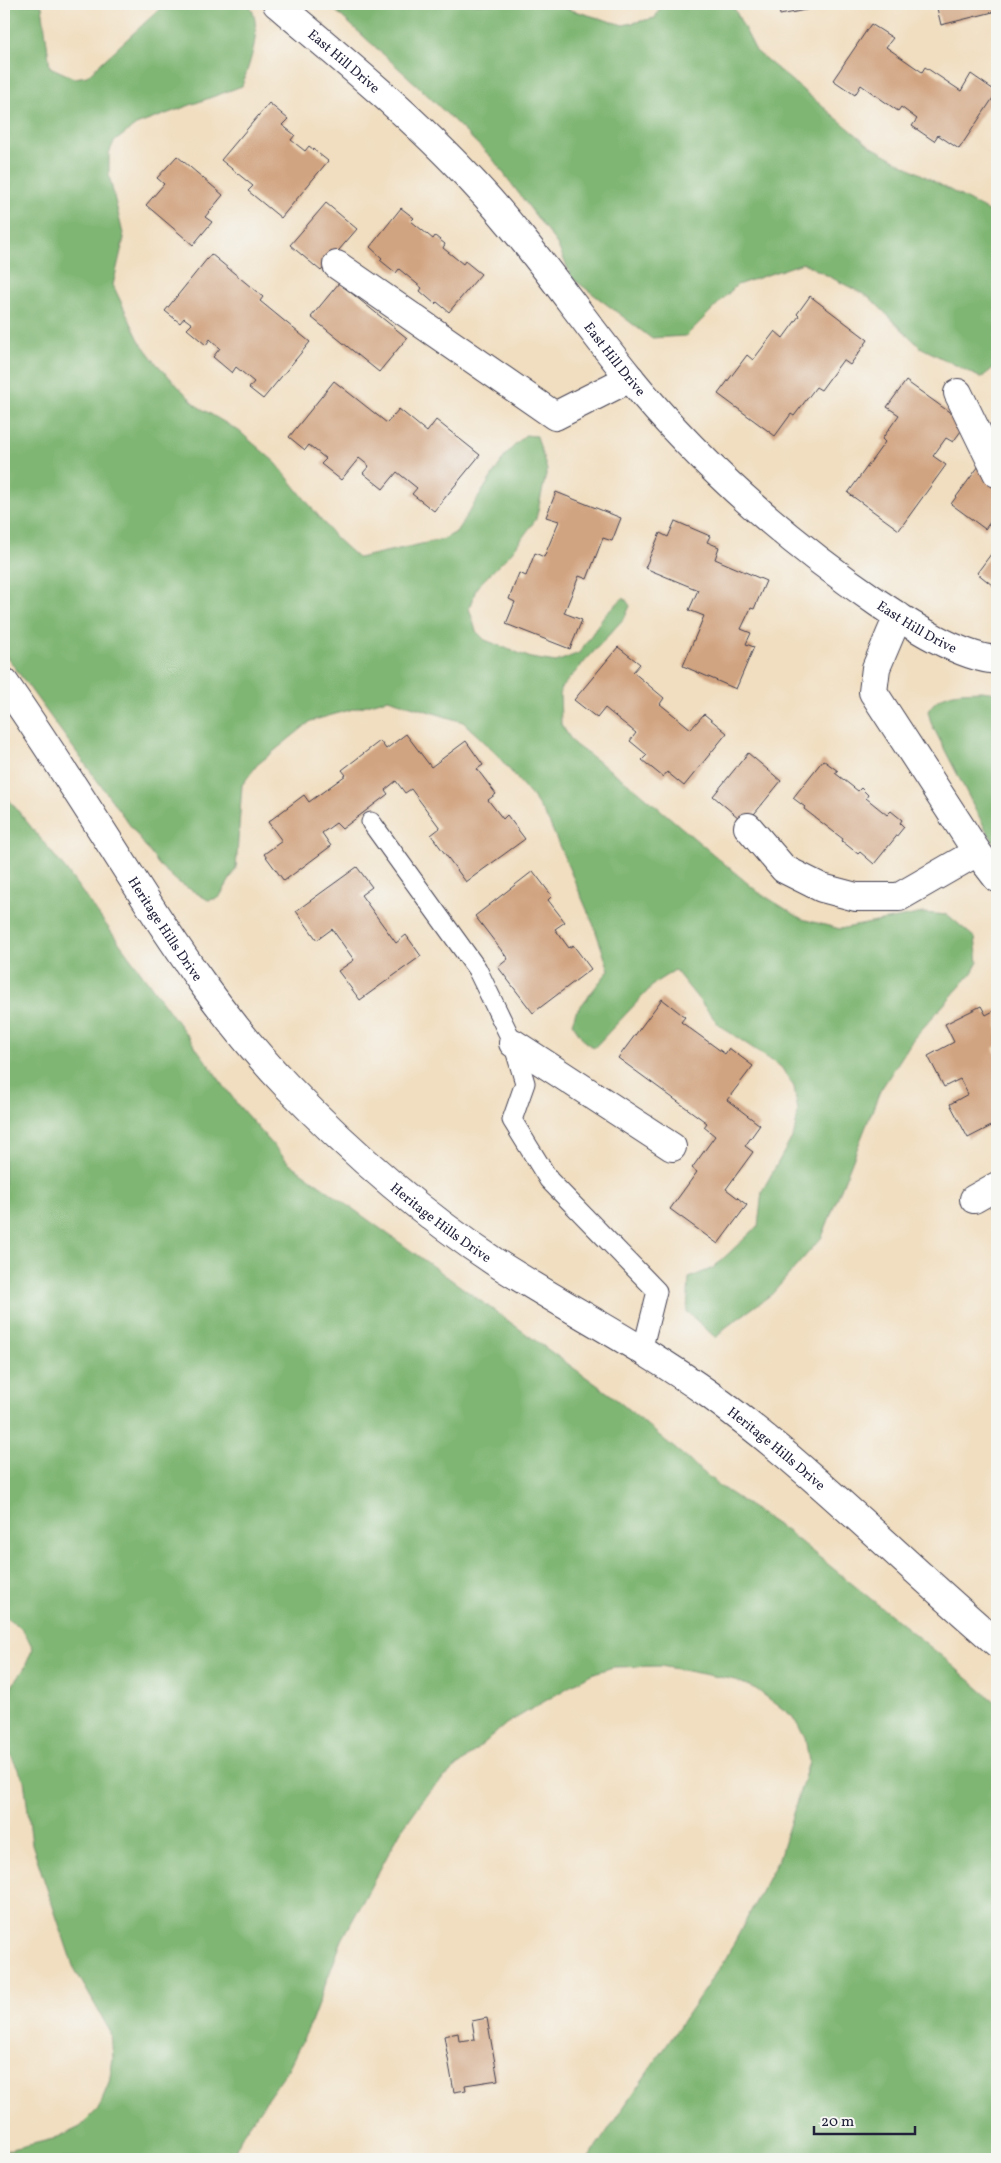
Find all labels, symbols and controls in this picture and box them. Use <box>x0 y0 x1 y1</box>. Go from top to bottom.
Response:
street label: East Hill Drive <box>303 26 384 99</box>
street label: East Hill Drive <box>579 319 649 401</box>
street label: East Hill Drive <box>873 597 960 659</box>
street label: Heritage Hills Drive <box>123 874 206 986</box>
street label: Heritage Hills Drive <box>386 1179 495 1268</box>
street label: Heritage Hills Drive <box>723 1403 829 1496</box>
scale bar <box>814 2103 915 2135</box>
text: 20 m <box>821 2112 854 2133</box>

